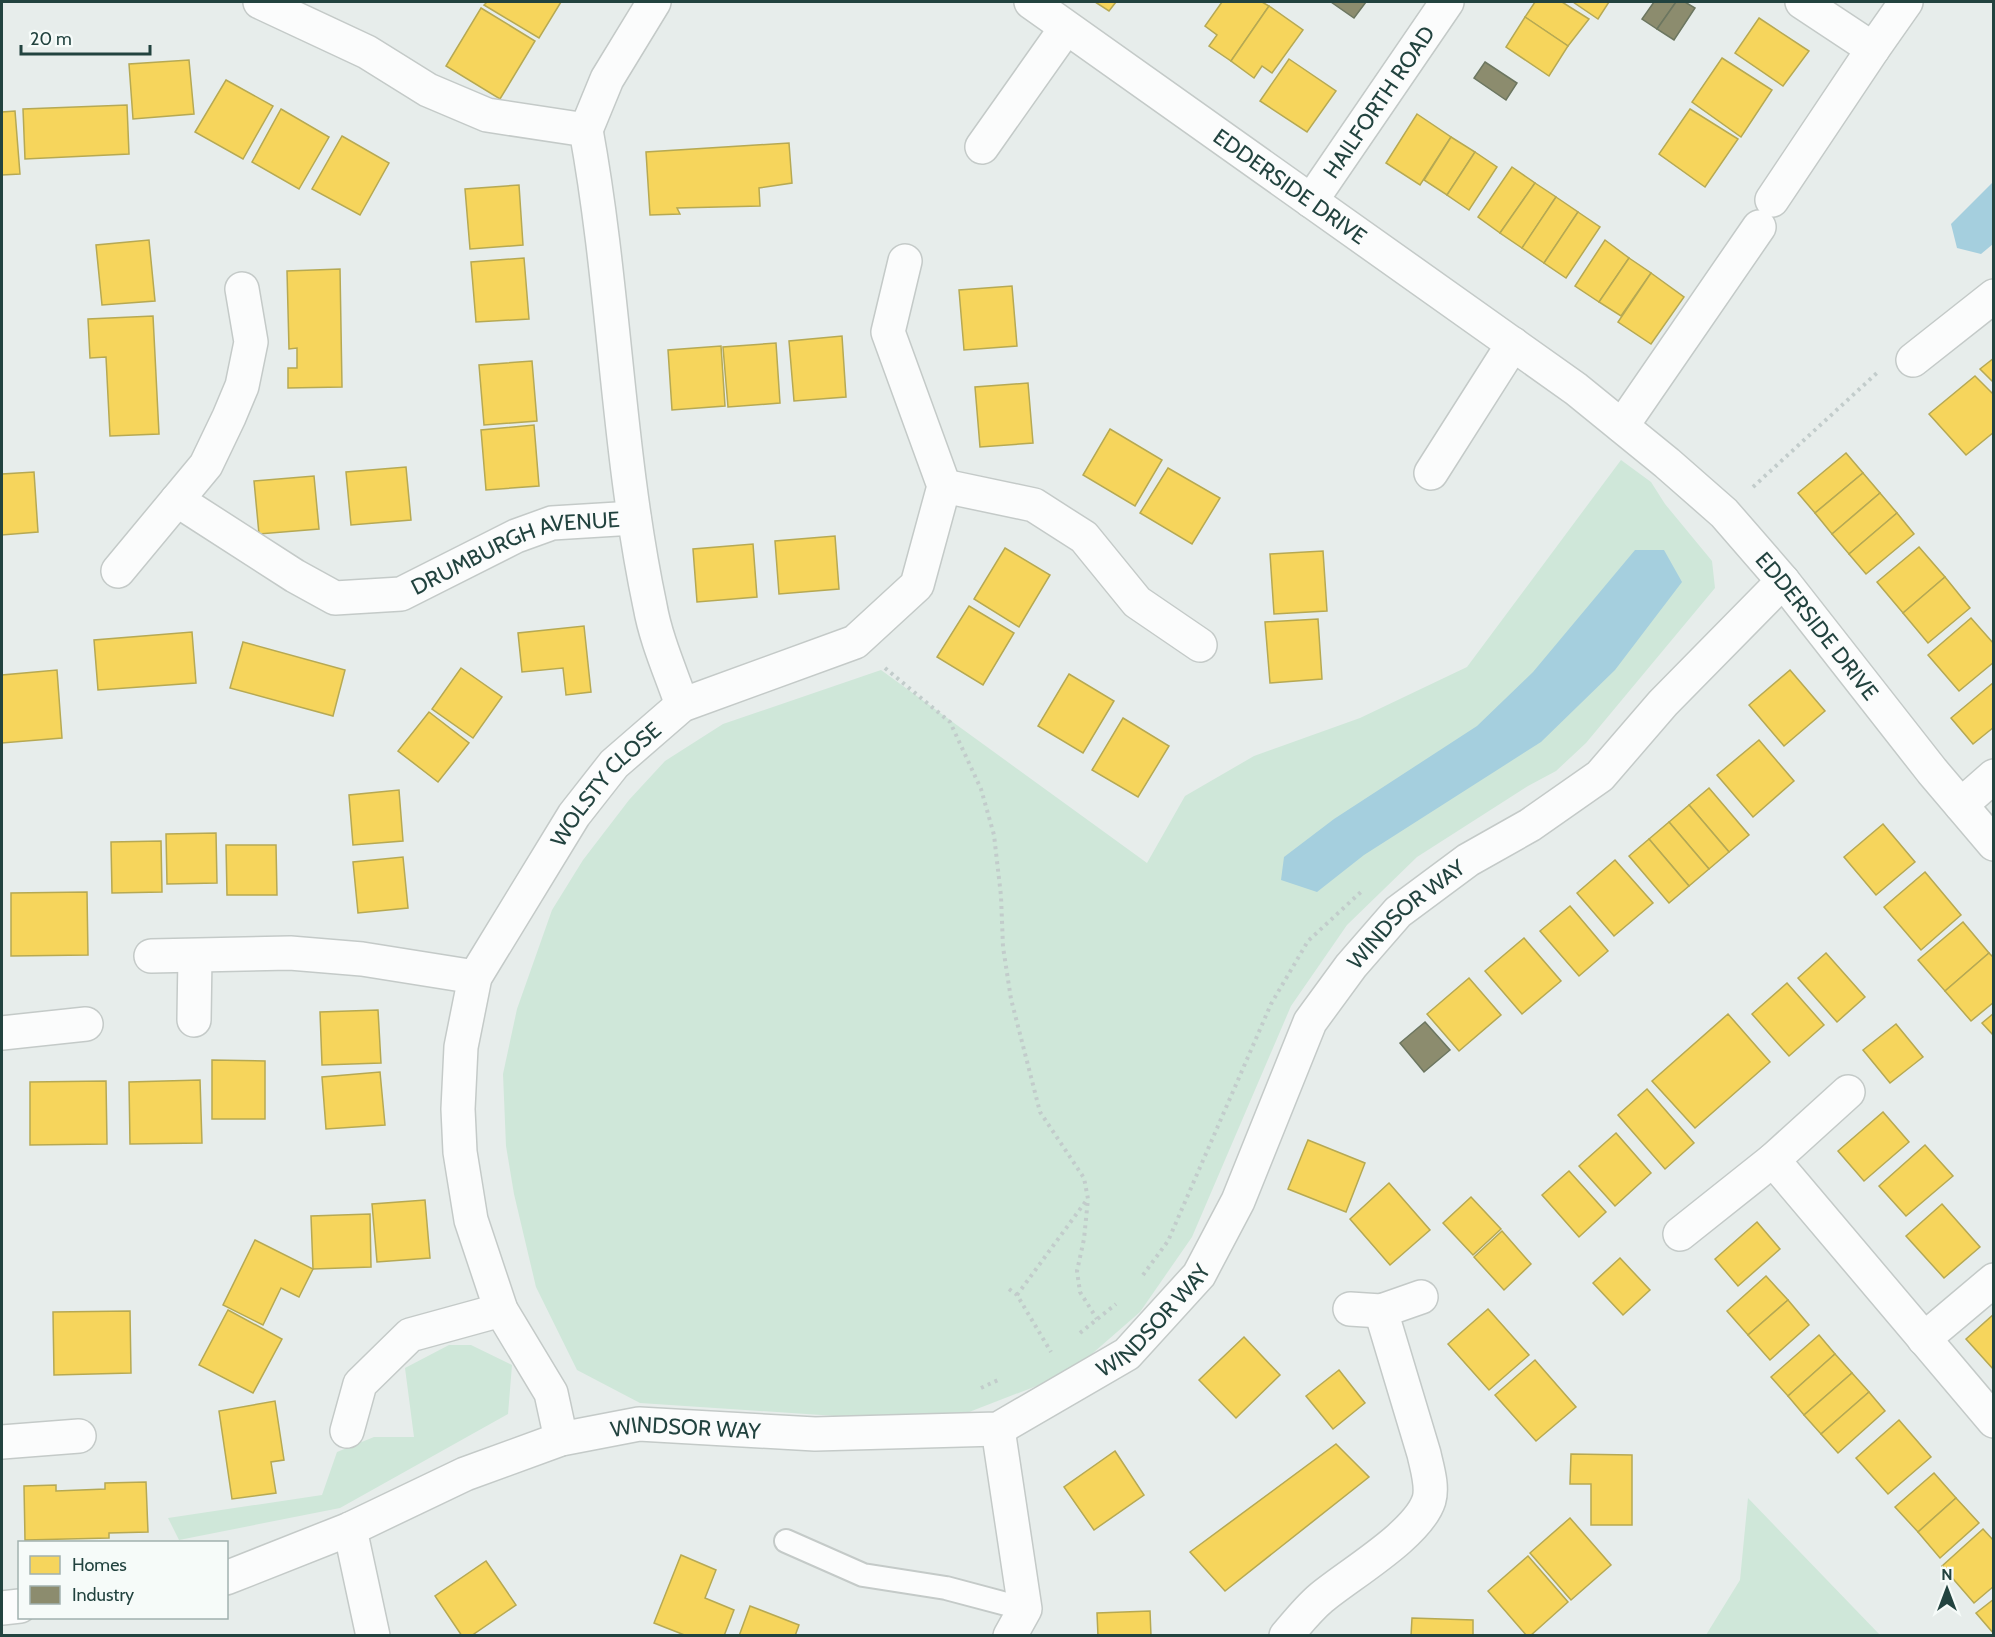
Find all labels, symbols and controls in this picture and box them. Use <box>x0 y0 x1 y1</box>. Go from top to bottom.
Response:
scale bar <box>21 18 150 56</box>
street label: HAILFORTH ROAD <box>1318 21 1441 184</box>
text: 20 m <box>30 28 72 50</box>
street label: EDDERSIDE DRIVE <box>1208 123 1372 250</box>
street label: DRUMBURGH AVENUE <box>407 506 621 601</box>
street label: EDDERSIDE DRIVE <box>1750 546 1884 706</box>
street label: WOLSTY CLOSE <box>545 717 667 852</box>
street label: WINDSOR WAY <box>1342 854 1471 975</box>
street label: WINDSOR WAY <box>1092 1259 1216 1383</box>
street label: WINDSOR WAY <box>608 1411 762 1445</box>
legend <box>18 1541 228 1619</box>
text: Homes <box>72 1554 127 1576</box>
north arrow <box>1917 1559 1977 1619</box>
text: N <box>1941 1565 1953 1584</box>
text: Industry <box>72 1584 134 1606</box>

